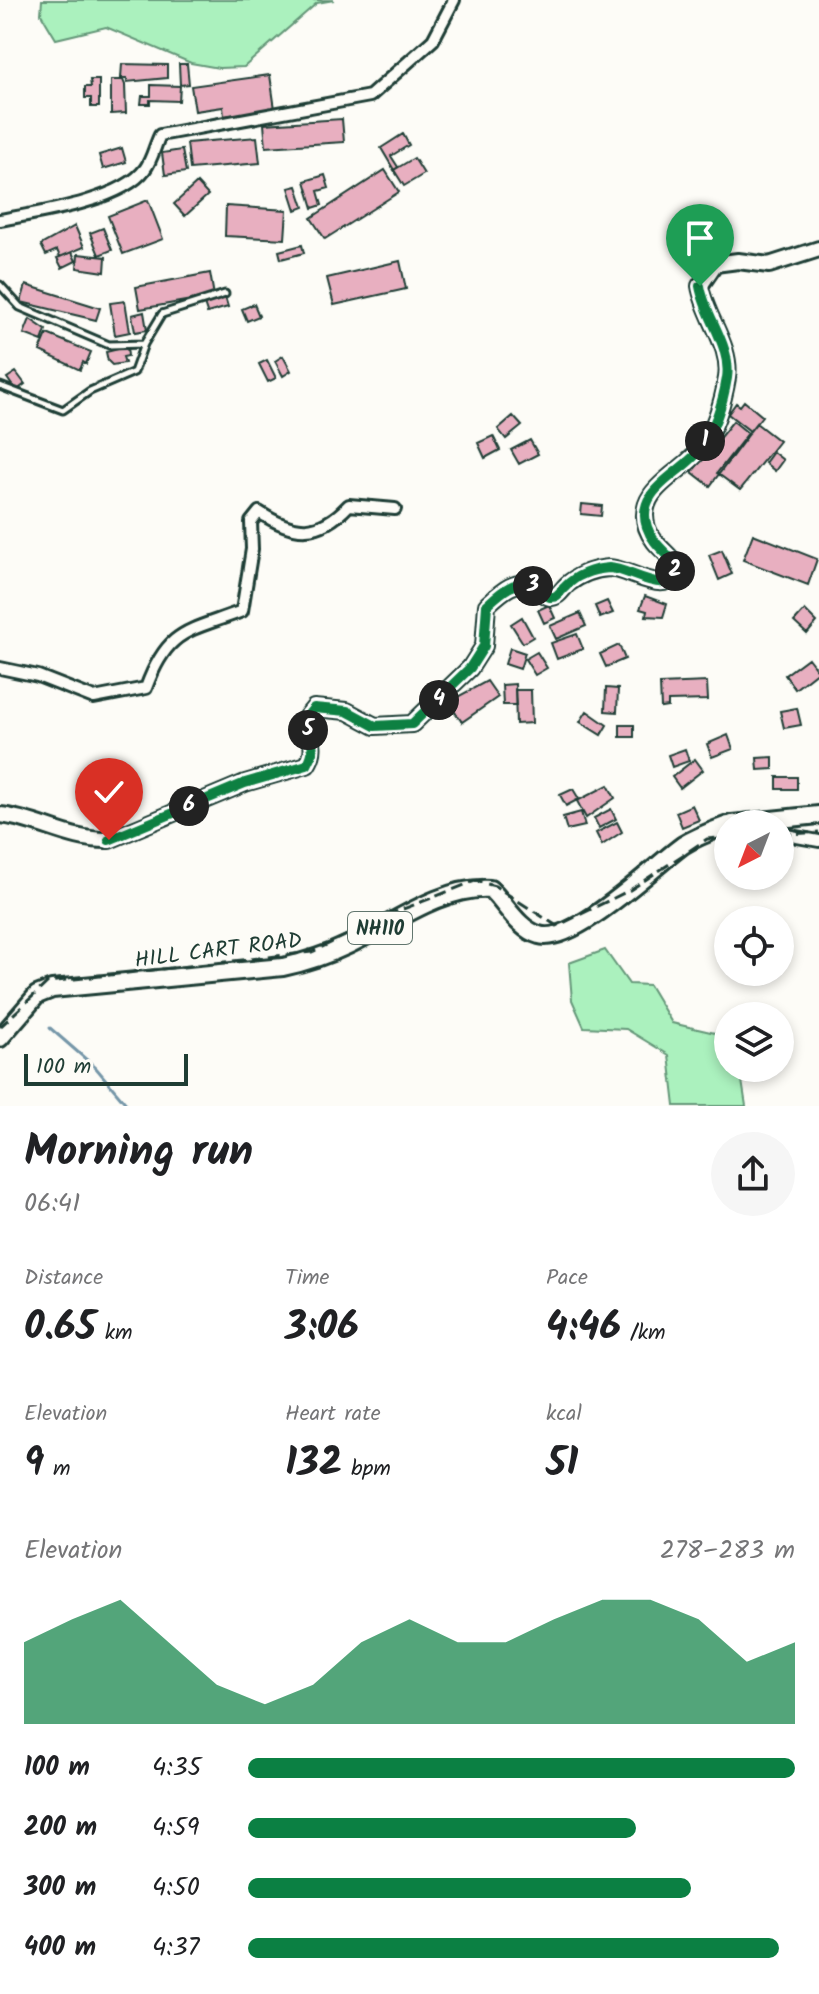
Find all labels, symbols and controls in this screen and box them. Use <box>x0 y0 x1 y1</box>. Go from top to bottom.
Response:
pin <box>666 204 734 286</box>
icon: arrive <box>678 216 722 260</box>
pin: 1 <box>685 421 725 461</box>
text: 1 <box>702 423 708 458</box>
pin: 2 <box>655 551 695 591</box>
text: 2 <box>669 553 681 588</box>
pin: 3 <box>513 566 553 606</box>
text: 3 <box>527 568 539 603</box>
pin: 4 <box>419 680 459 720</box>
text: 4 <box>433 682 445 717</box>
pin: 5 <box>288 710 328 750</box>
text: 5 <box>302 712 314 747</box>
pin <box>75 758 143 840</box>
icon: check <box>87 770 131 814</box>
pin: 6 <box>169 786 209 826</box>
text: 6 <box>183 788 195 823</box>
north arrow <box>714 810 794 890</box>
map controls <box>714 810 794 1082</box>
button: locate <box>714 906 794 986</box>
road number: NH110 <box>348 912 412 944</box>
street label: HILL CART ROAD <box>133 924 304 979</box>
button: layers <box>714 1002 794 1082</box>
scale bar <box>24 1050 188 1086</box>
text: 100 m <box>36 1050 91 1085</box>
text: Morning run <box>24 1118 253 1188</box>
button: share <box>711 1132 795 1216</box>
text: 06:41 <box>24 1183 80 1225</box>
text: Distance <box>24 1261 103 1296</box>
text: Time <box>285 1261 329 1296</box>
text: Pace <box>546 1261 588 1296</box>
text: 0.65 <box>24 1296 96 1360</box>
text: 3:06 <box>285 1296 359 1360</box>
text: 4:46 <box>546 1296 621 1360</box>
text: km <box>96 1316 133 1351</box>
text: /km <box>621 1316 666 1351</box>
text: Elevation <box>24 1397 107 1432</box>
text: Heart rate <box>285 1397 381 1432</box>
text: kcal <box>546 1397 582 1432</box>
text: 9 <box>24 1432 44 1496</box>
text: 132 <box>285 1432 342 1496</box>
text: 51 <box>546 1432 578 1496</box>
text: m <box>44 1452 71 1487</box>
text: bpm <box>342 1452 391 1487</box>
text: Elevation <box>24 1530 122 1572</box>
text: 278–283 m <box>660 1530 795 1572</box>
text: 100 m <box>24 1747 90 1789</box>
text: 4:35 <box>152 1747 202 1789</box>
text: 200 m <box>24 1807 97 1849</box>
text: 4:59 <box>152 1807 199 1849</box>
text: 300 m <box>24 1867 96 1909</box>
text: 4:50 <box>152 1867 200 1909</box>
text: 400 m <box>24 1927 96 1969</box>
text: 4:37 <box>152 1927 200 1969</box>

